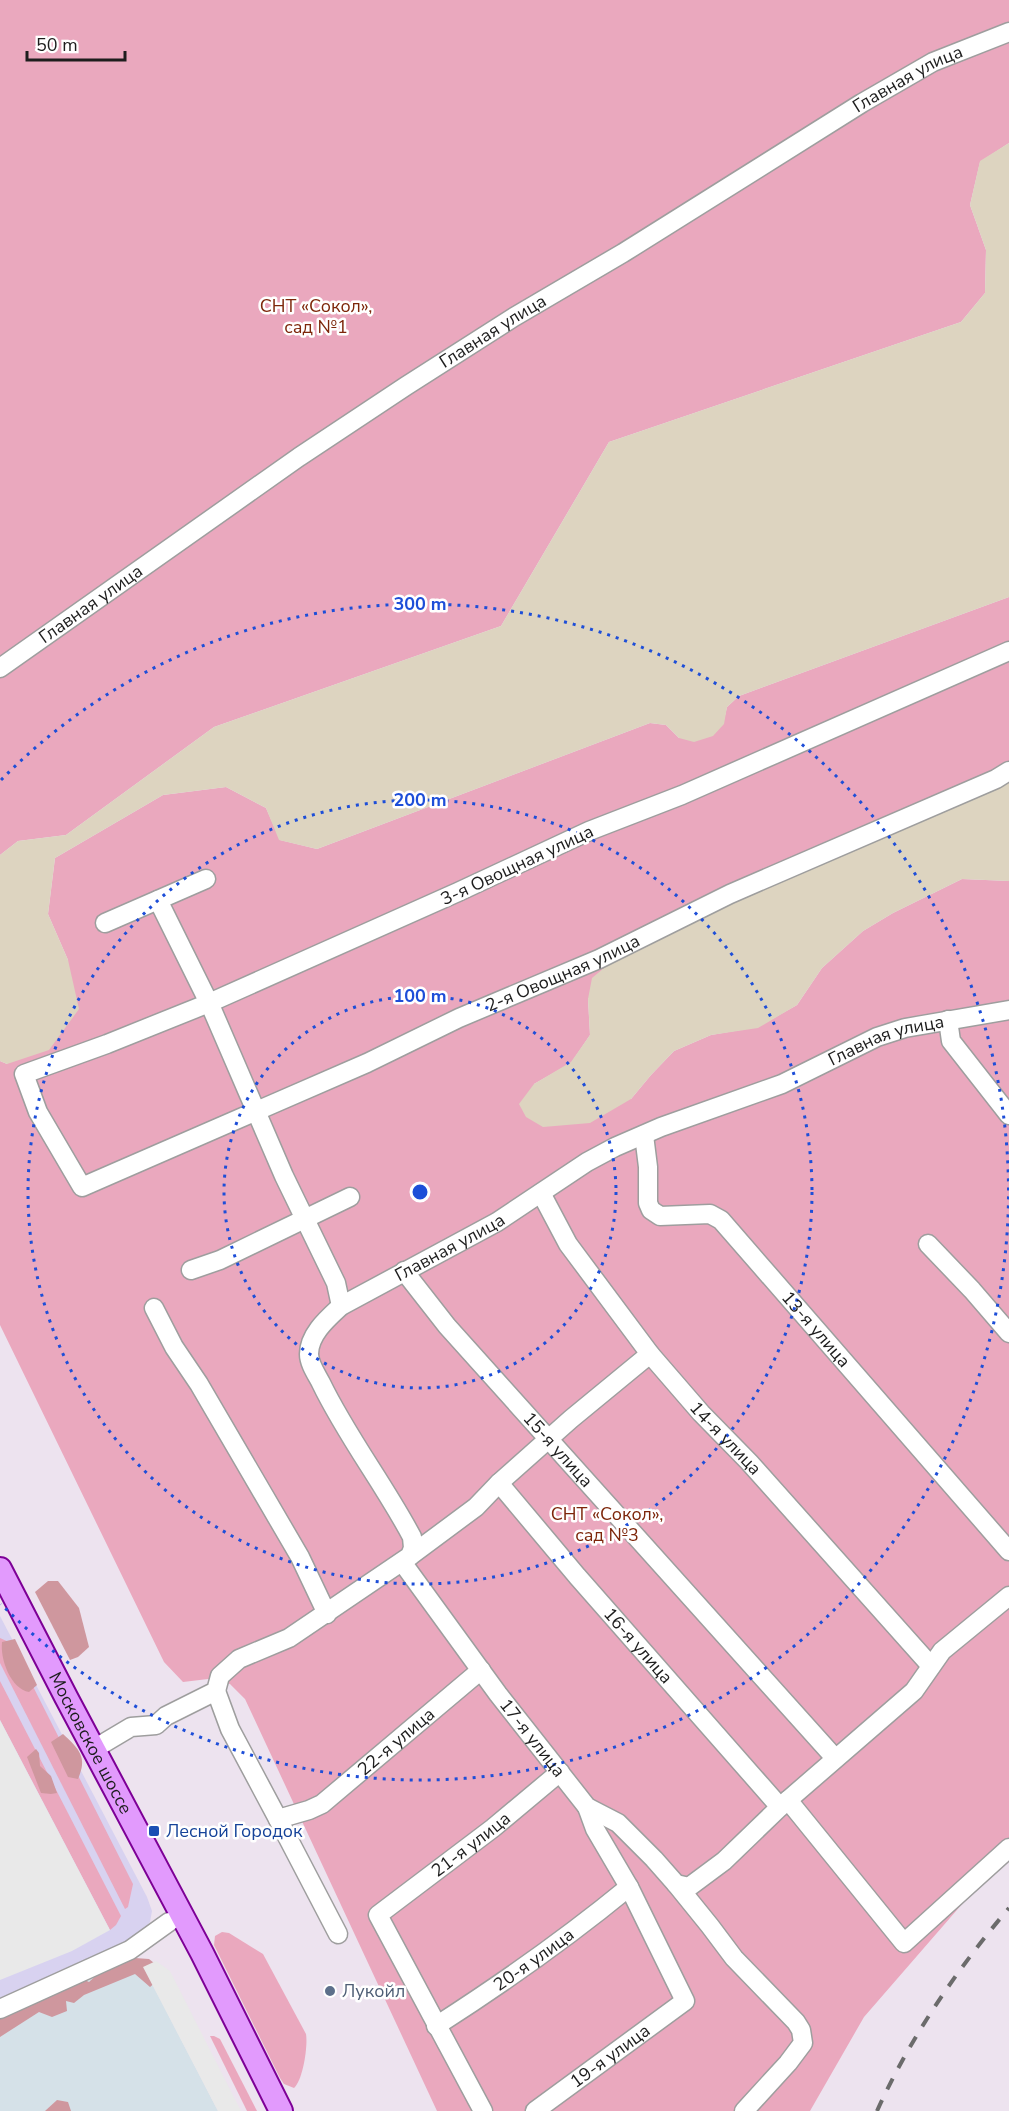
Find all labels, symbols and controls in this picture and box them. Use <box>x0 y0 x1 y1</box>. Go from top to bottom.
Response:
scale bar <box>27 24 124 62</box>
text: 50 m <box>36 33 78 57</box>
street label: Главная улица <box>848 39 966 118</box>
street label: Главная улица <box>435 289 551 374</box>
park label: СНТ «Сокол», сад №1 <box>260 294 372 339</box>
street label: Главная улица <box>34 559 147 649</box>
text: 300 m <box>393 592 447 616</box>
text: 200 m <box>393 788 447 812</box>
street label: 3-я Овощная улица <box>437 819 597 911</box>
street label: 2-я Овощная улица <box>482 929 644 1017</box>
text: 100 m <box>393 984 447 1008</box>
street label: Главная улица <box>824 1009 946 1071</box>
centre of rings <box>410 1182 430 1202</box>
street label: Главная улица <box>390 1208 510 1287</box>
street label: 13-я улица <box>776 1286 856 1372</box>
street label: 14-я улица <box>684 1396 767 1480</box>
street label: 15-я улица <box>518 1407 598 1493</box>
park label: СНТ «Сокол», сад №3 <box>551 1502 663 1547</box>
street label: 16-я улица <box>598 1602 678 1689</box>
street label: Московское шоссе <box>43 1668 138 1818</box>
street label: 17-я улица <box>494 1694 571 1782</box>
street label: 22-я улица <box>352 1702 440 1781</box>
street label: 21-я улица <box>426 1806 516 1883</box>
place label: Лесной Городок <box>166 1819 303 1843</box>
marker: Лесной Городок <box>147 1824 161 1838</box>
street label: 20-я улица <box>489 1923 579 1997</box>
place label: Лукойл <box>342 1979 405 2003</box>
marker: Лукойл <box>323 1984 337 1998</box>
street label: 19-я улица <box>565 2019 655 2093</box>

